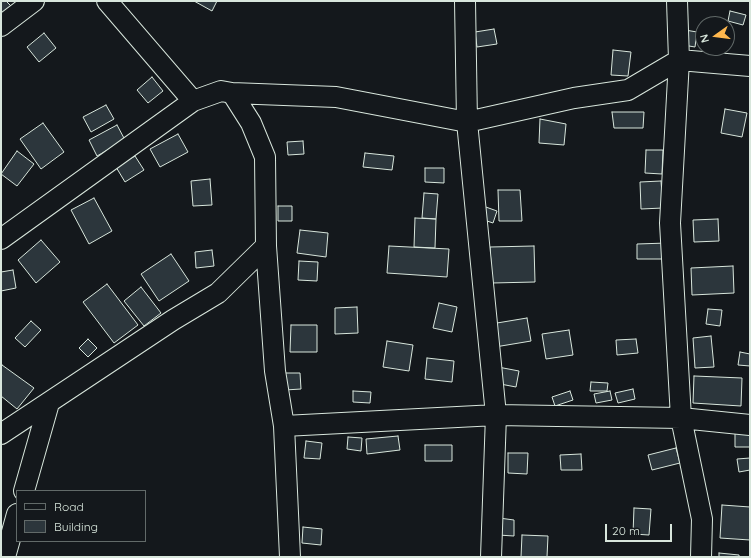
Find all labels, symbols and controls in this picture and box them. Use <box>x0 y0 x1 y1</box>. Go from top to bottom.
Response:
north arrow <box>695 16 735 56</box>
text: N <box>697 33 712 44</box>
legend <box>16 490 146 542</box>
text: Road <box>54 499 84 514</box>
scale bar <box>607 516 674 542</box>
text: Building <box>54 519 98 534</box>
text: 20 m <box>612 523 640 538</box>

